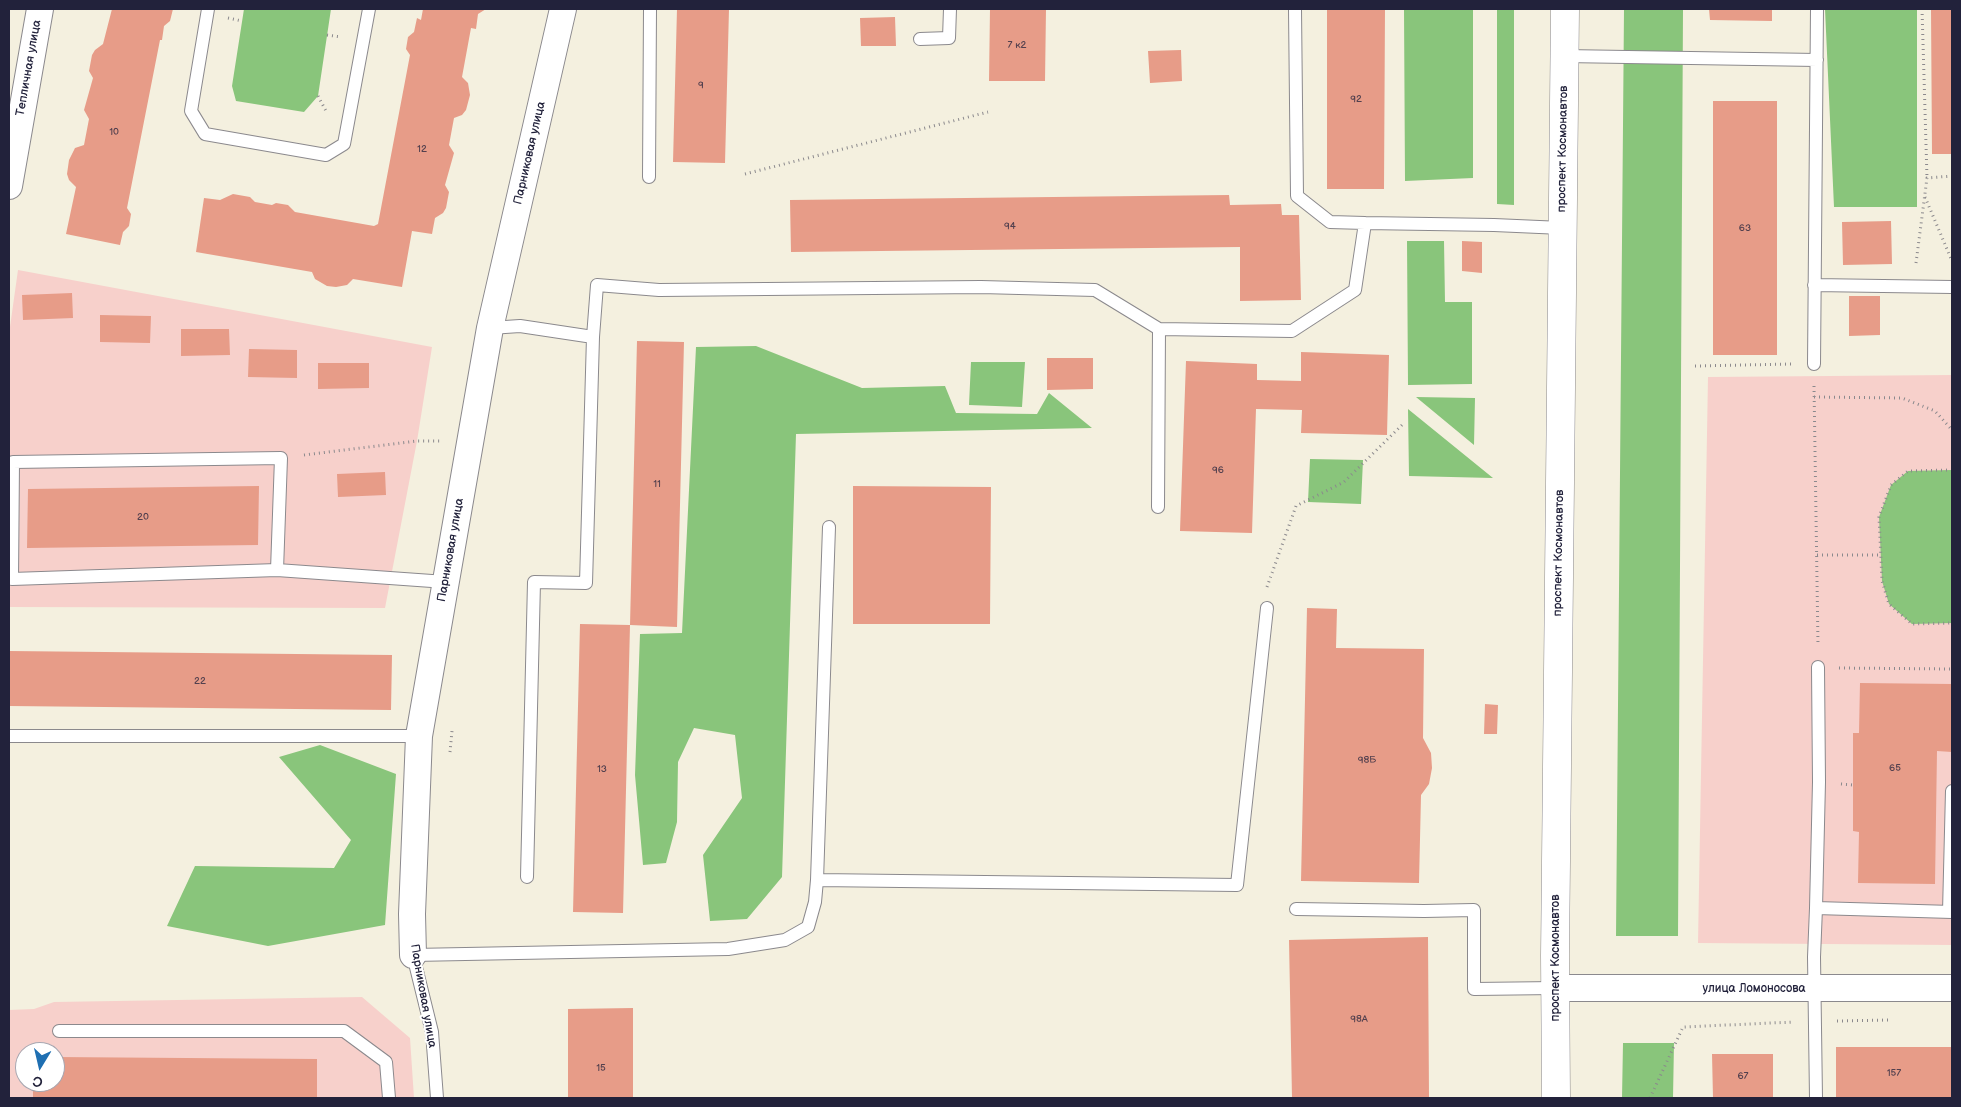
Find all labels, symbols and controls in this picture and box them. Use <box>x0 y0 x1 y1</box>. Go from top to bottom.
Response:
street label: Тепличная улица <box>13 19 45 117</box>
house number: 7 к2 <box>1008 39 1026 51</box>
house number: 9 <box>698 79 704 91</box>
street label: проспект Космонавтов <box>1555 85 1571 213</box>
house number: 92 <box>1350 93 1362 105</box>
street label: Парниковая улица <box>511 100 549 206</box>
house number: 10 <box>109 126 119 138</box>
house number: 12 <box>417 143 427 155</box>
house number: 94 <box>1004 220 1016 232</box>
house number: 63 <box>1739 222 1751 234</box>
house number: 96 <box>1212 464 1224 476</box>
house number: 11 <box>653 478 661 490</box>
street label: проспект Космонавтов <box>1551 489 1567 617</box>
street label: Парниковая улица <box>435 497 467 603</box>
house number: 20 <box>137 511 149 523</box>
house number: 22 <box>194 675 206 687</box>
house number: 98Б <box>1358 754 1376 766</box>
house number: 65 <box>1889 762 1901 774</box>
house number: 13 <box>597 763 607 775</box>
street label: проспект Космонавтов <box>1549 895 1563 1021</box>
street label: Парниковая улица <box>407 943 439 1049</box>
street label: улица Ломоносова <box>1702 982 1806 996</box>
house number: 98А <box>1350 1013 1368 1025</box>
north arrow <box>15 1042 65 1092</box>
house number: 15 <box>596 1062 606 1074</box>
house number: 157 <box>1887 1067 1901 1079</box>
house number: 67 <box>1737 1070 1749 1082</box>
text: С <box>32 1072 44 1090</box>

